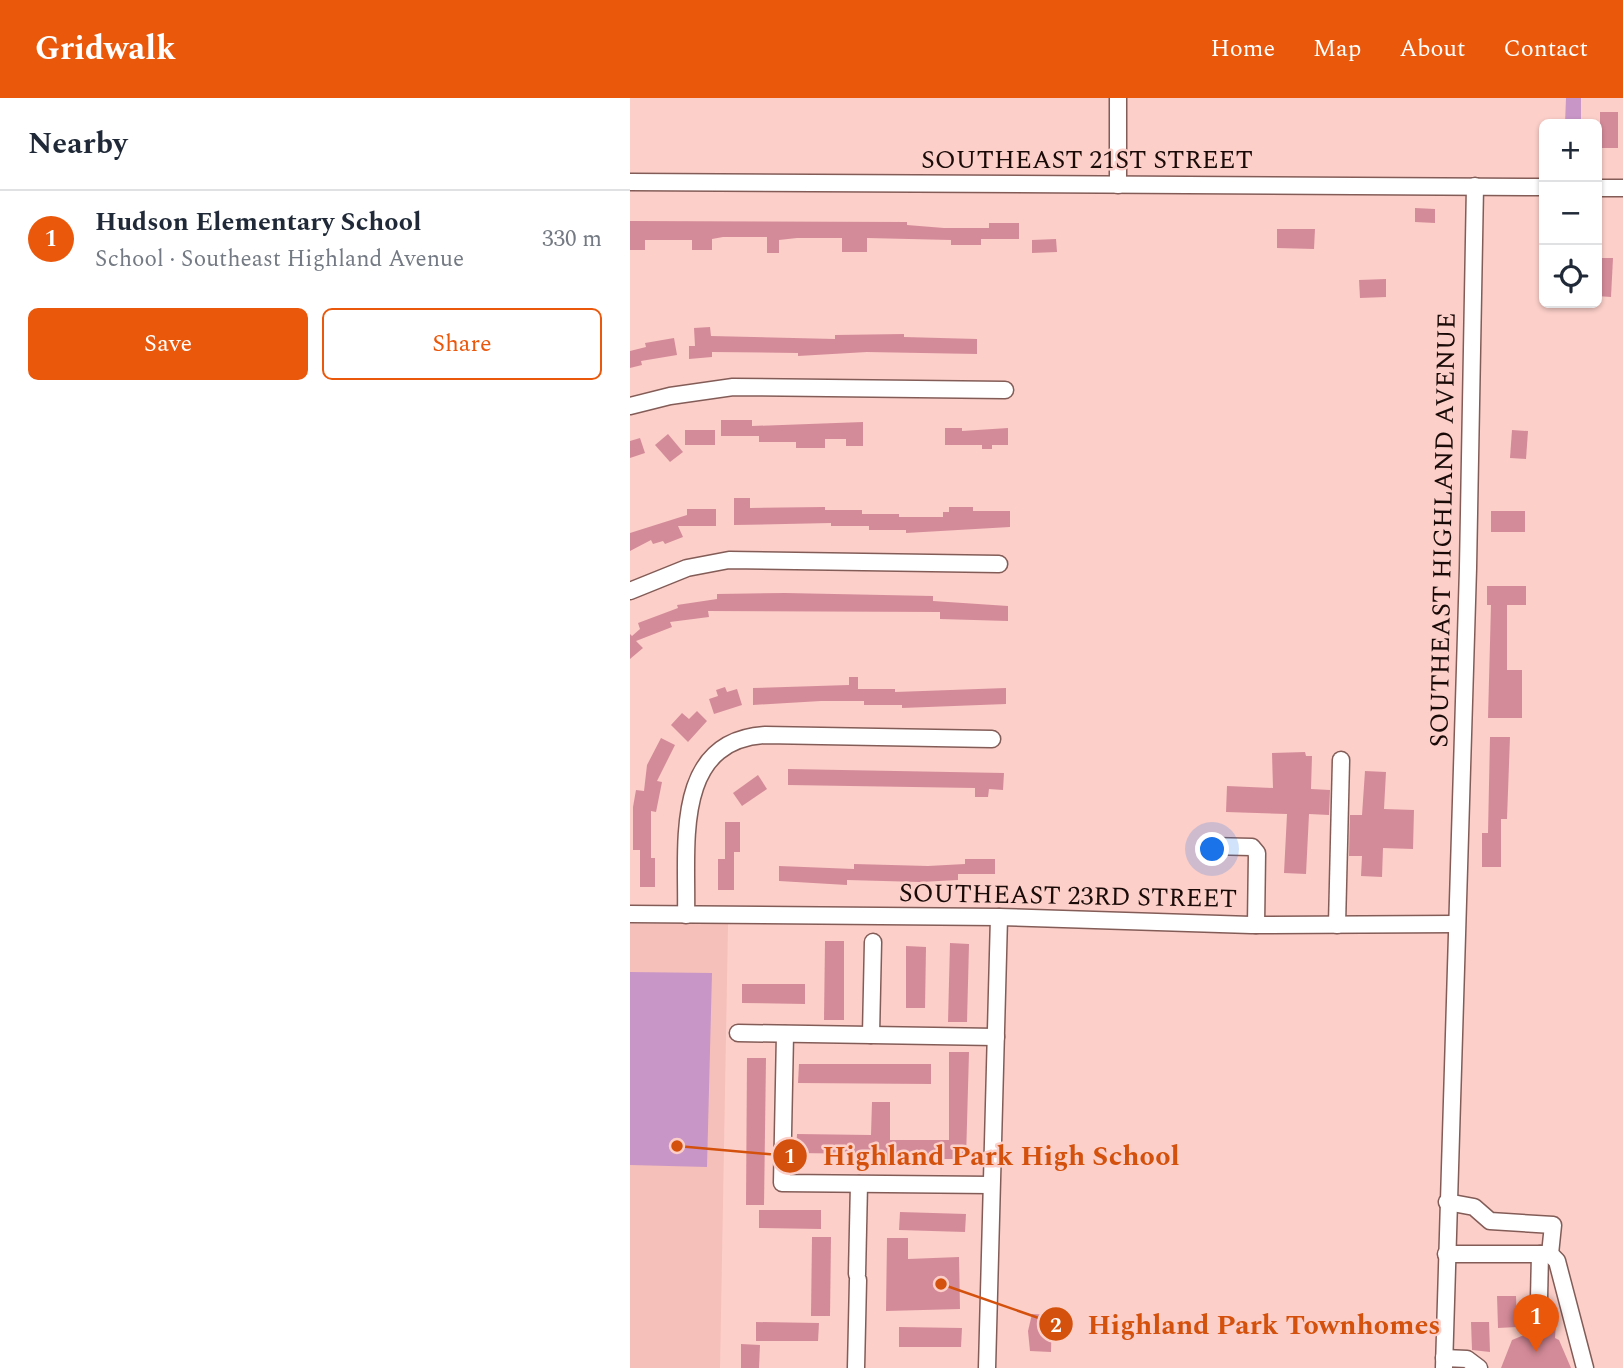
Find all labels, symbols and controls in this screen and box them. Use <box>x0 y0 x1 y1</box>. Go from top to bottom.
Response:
text: Gridwalk <box>35 24 176 74</box>
text: Home <box>1210 31 1275 67</box>
text: Map <box>1313 31 1361 67</box>
text: About <box>1399 31 1465 67</box>
text: Contact <box>1503 31 1588 67</box>
map controls <box>1539 119 1602 308</box>
button: + <box>1539 119 1602 182</box>
text: Nearby <box>28 121 127 167</box>
street label: SOUTHEAST 21ST STREET <box>921 140 1253 180</box>
button: − <box>1539 182 1602 245</box>
text: Hudson Elementary School <box>95 202 422 242</box>
text: 1 <box>45 222 57 257</box>
text: 330 m <box>542 222 602 257</box>
text: School · Southeast Highland Avenue <box>95 242 464 277</box>
button: locate <box>1539 245 1602 308</box>
button: Save <box>28 308 308 380</box>
button: Share <box>322 308 602 380</box>
street label: SOUTHEAST HIGHLAND AVENUE <box>1419 312 1467 748</box>
your location <box>1195 832 1229 866</box>
street label: SOUTHEAST 23RD STREET <box>899 873 1237 919</box>
callout: Highland Park High School <box>773 1131 1193 1180</box>
text: Highland Park High School <box>822 1135 1180 1178</box>
text: 1 <box>784 1141 796 1173</box>
pin: 1 <box>1513 1294 1559 1352</box>
callout: Highland Park Townhomes <box>1038 1300 1454 1349</box>
text: Highland Park Townhomes <box>1087 1304 1441 1347</box>
text: 2 <box>1050 1310 1062 1342</box>

